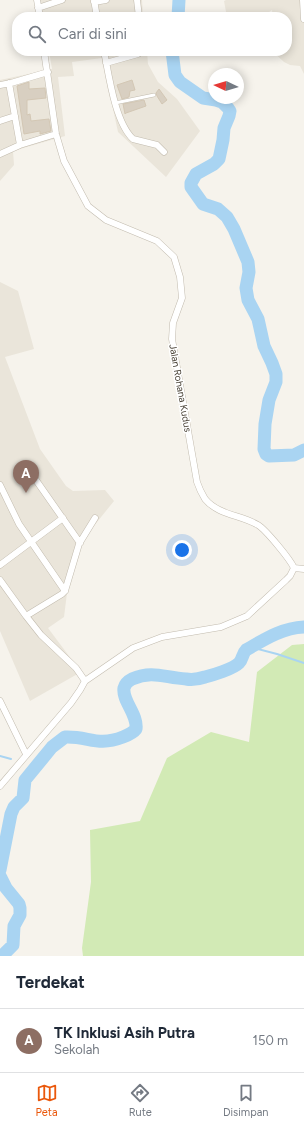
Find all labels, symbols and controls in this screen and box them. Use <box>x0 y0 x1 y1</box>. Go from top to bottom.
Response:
search box <box>12 12 292 56</box>
icon: search <box>26 23 48 45</box>
text: Cari di sini <box>58 25 127 43</box>
north arrow <box>208 68 244 104</box>
street label: Jalan Rohana Kudus <box>166 343 195 433</box>
pin: A <box>13 460 39 493</box>
your location <box>172 540 192 560</box>
text: Terdekat <box>16 972 85 992</box>
text: TK Inklusi Asih Putra <box>54 1024 195 1042</box>
text: A <box>24 1033 34 1048</box>
text: 150 m <box>253 1033 288 1048</box>
text: Sekolah <box>54 1042 100 1057</box>
tab: Peta <box>36 1082 58 1119</box>
tab: Rute <box>129 1082 152 1119</box>
tab: Disimpan <box>223 1082 268 1119</box>

